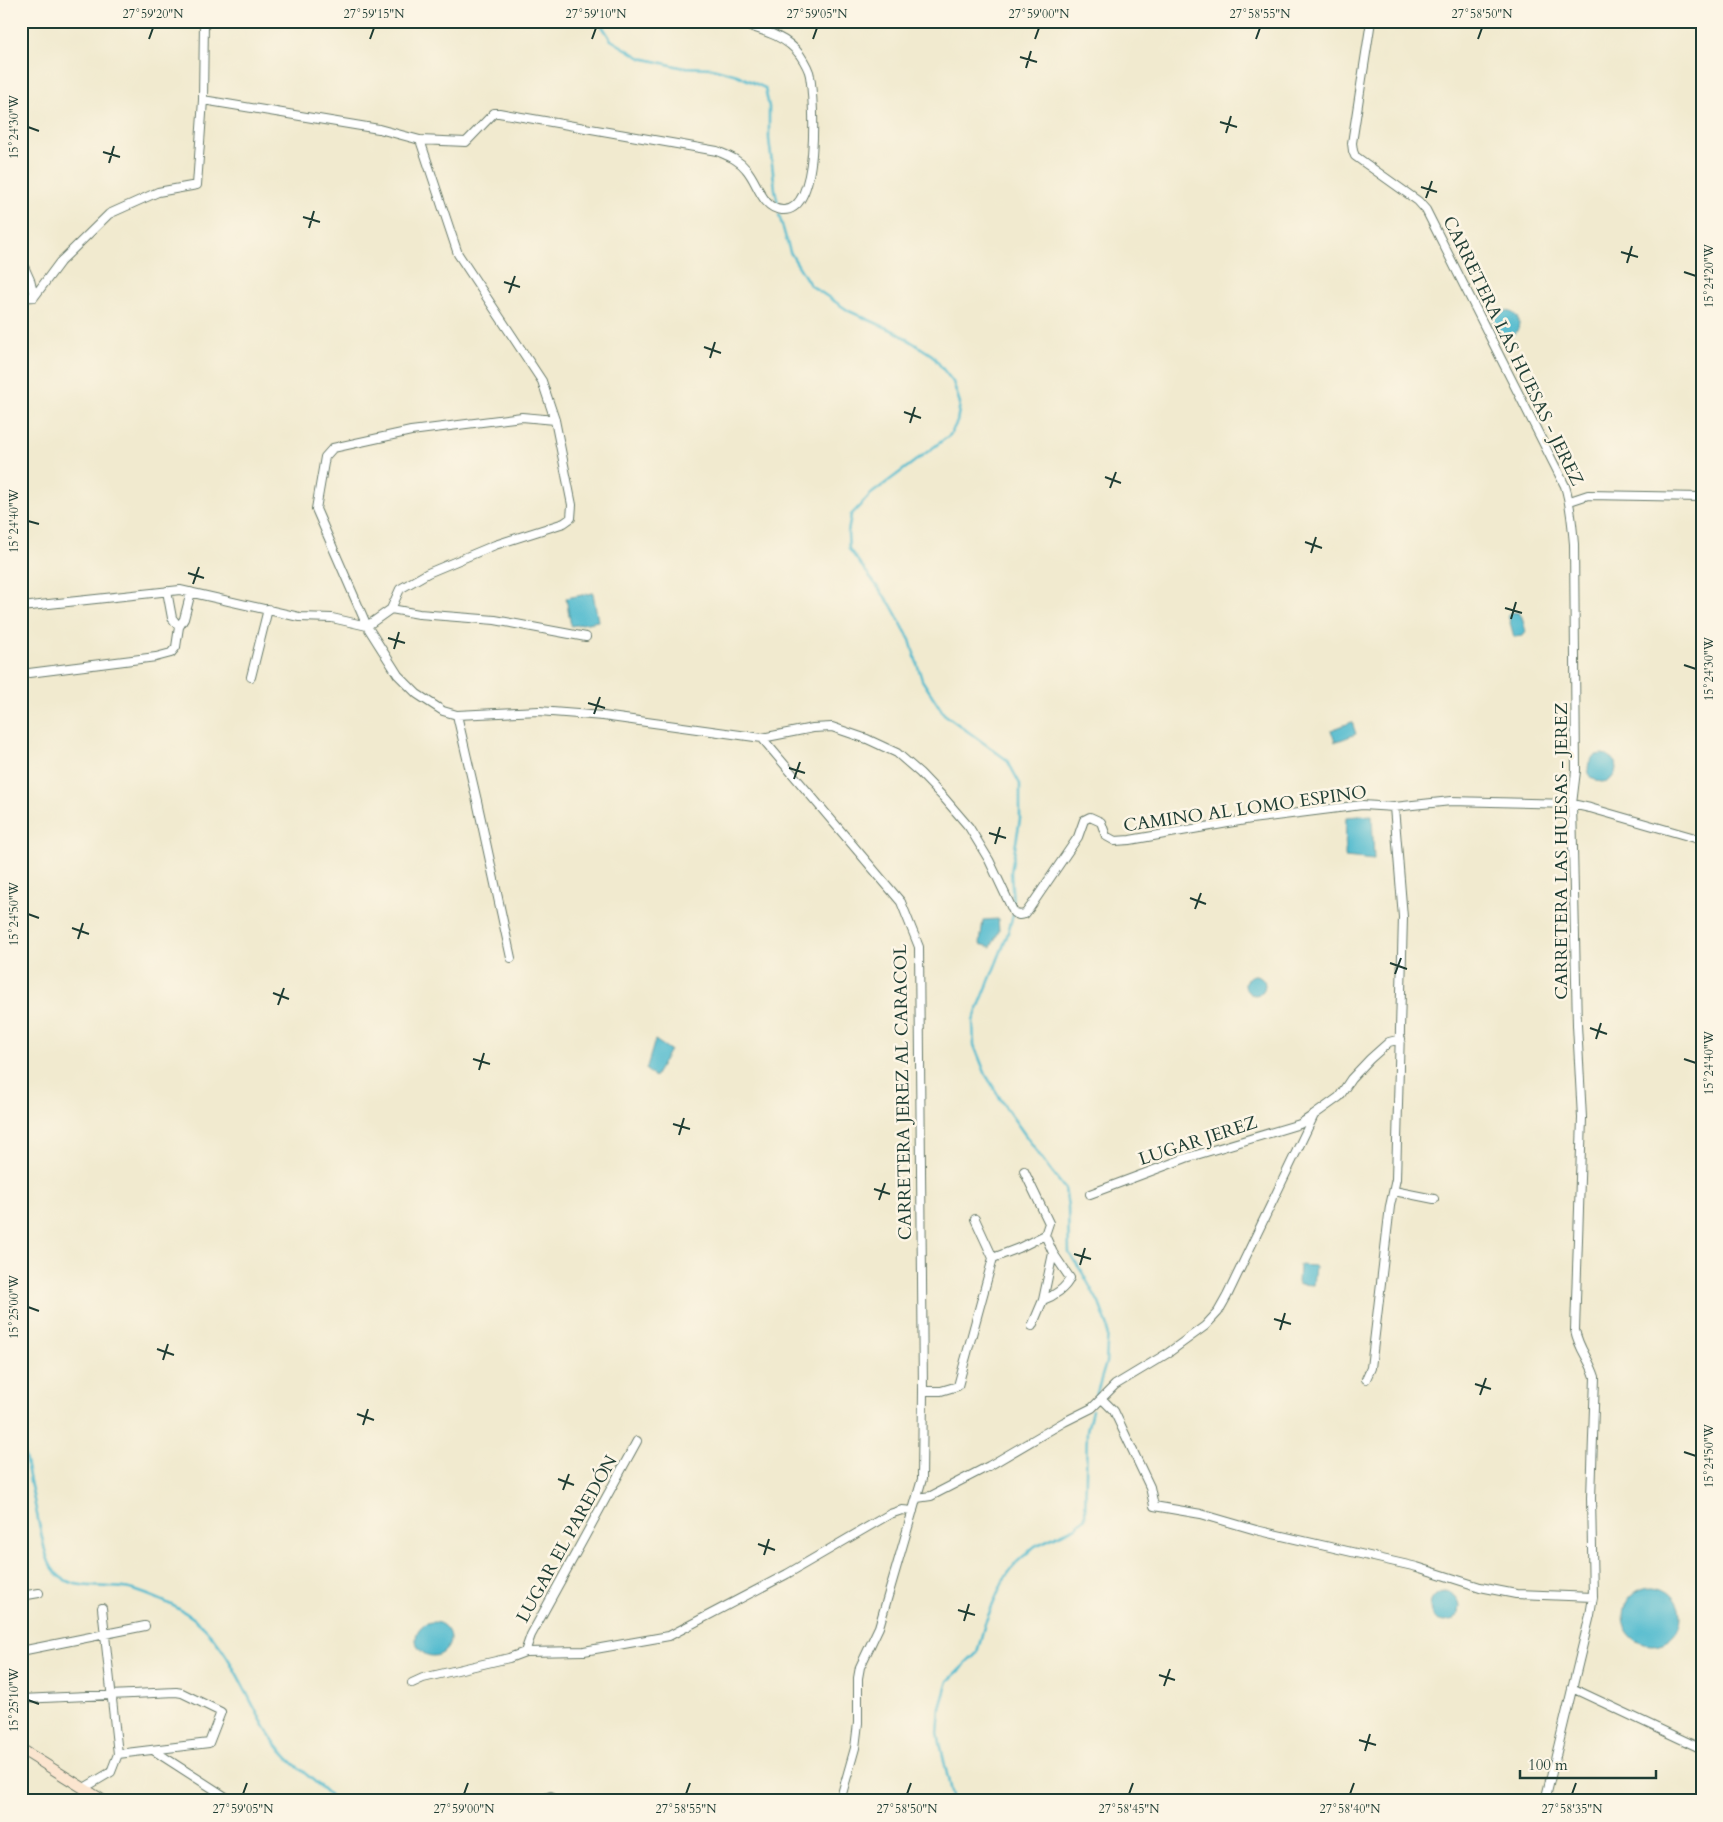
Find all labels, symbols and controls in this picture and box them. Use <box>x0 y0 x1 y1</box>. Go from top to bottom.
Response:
text: 27°59'20"N <box>123 6 184 22</box>
text: 27°59'15"N <box>344 6 405 22</box>
text: 27°59'10"N <box>566 6 627 22</box>
text: 27°59'05"N <box>787 6 848 22</box>
text: 27°59'00"N <box>1009 6 1070 22</box>
text: 27°58'55"N <box>1230 6 1291 22</box>
text: 27°58'50"N <box>1452 6 1513 22</box>
text: 15°24'30"W <box>6 94 22 159</box>
street label: CARRETERA LAS HUESAS - JEREZ <box>1437 212 1589 490</box>
text: 15°24'20"W <box>1701 243 1717 308</box>
text: 15°24'40"W <box>6 488 22 553</box>
text: 15°24'30"W <box>1701 636 1717 701</box>
street label: CARRETERA LAS HUESAS - JEREZ <box>1549 702 1574 1000</box>
street label: CAMINO AL LOMO ESPINO <box>1122 780 1368 838</box>
text: 15°24'50"W <box>6 881 22 946</box>
street label: CARRETERA JEREZ AL CARACOL <box>888 944 918 1240</box>
text: 15°24'40"W <box>1701 1030 1717 1095</box>
street label: LUGAR JEREZ <box>1135 1110 1261 1172</box>
text: 15°25'00"W <box>6 1274 22 1339</box>
text: 15°24'50"W <box>1701 1423 1717 1488</box>
street label: LUGAR EL PAREDÓN <box>511 1450 624 1627</box>
text: 15°25'10"W <box>6 1667 22 1732</box>
scale bar <box>1520 1747 1657 1779</box>
text: 100 m <box>1528 1755 1568 1775</box>
text: 27°59'05"N <box>213 1801 274 1817</box>
text: 27°59'00"N <box>434 1801 495 1817</box>
text: 27°58'55"N <box>656 1801 717 1817</box>
text: 27°58'50"N <box>877 1801 938 1817</box>
text: 27°58'45"N <box>1099 1801 1160 1817</box>
text: 27°58'40"N <box>1320 1801 1381 1817</box>
text: 27°58'35"N <box>1542 1801 1603 1817</box>

